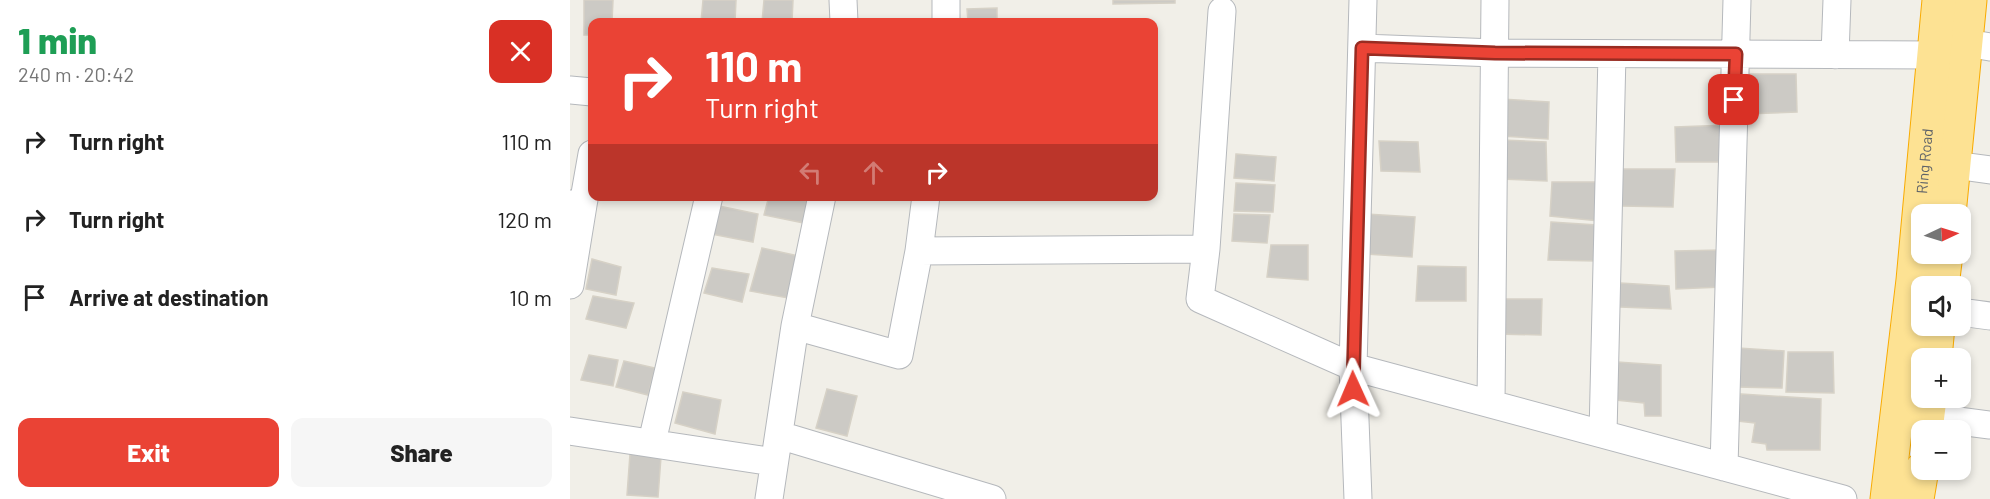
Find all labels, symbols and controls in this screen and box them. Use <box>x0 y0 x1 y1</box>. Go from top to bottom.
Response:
text: 1 min <box>18 18 97 61</box>
button: close <box>489 20 552 83</box>
text: 110 m <box>705 40 802 90</box>
icon: right <box>606 42 684 120</box>
text: 240 m · 20:42 <box>18 62 134 86</box>
pin <box>1708 74 1759 125</box>
icon: arrive <box>1717 83 1750 116</box>
text: Turn right <box>705 91 819 123</box>
icon: right <box>18 125 51 158</box>
text: Turn right <box>69 128 164 154</box>
text: 110 m <box>502 128 552 154</box>
street label: Ring Road <box>1912 128 1936 194</box>
icon: left <box>794 156 827 189</box>
icon: ahead <box>857 156 890 189</box>
icon: right <box>920 156 953 189</box>
icon: right <box>18 203 51 236</box>
north arrow <box>1911 204 1971 264</box>
map controls <box>1911 204 1971 480</box>
text: Turn right <box>69 206 164 232</box>
text: 120 m <box>497 206 552 232</box>
button: sound <box>1911 276 1971 336</box>
icon: arrive <box>18 281 51 314</box>
text: Arrive at destination <box>69 284 268 310</box>
text: 10 m <box>509 284 552 310</box>
button: + <box>1911 348 1971 408</box>
position arrow <box>1321 357 1385 421</box>
button: Exit <box>18 418 279 487</box>
button: Share <box>291 418 552 487</box>
button: − <box>1911 420 1971 480</box>

